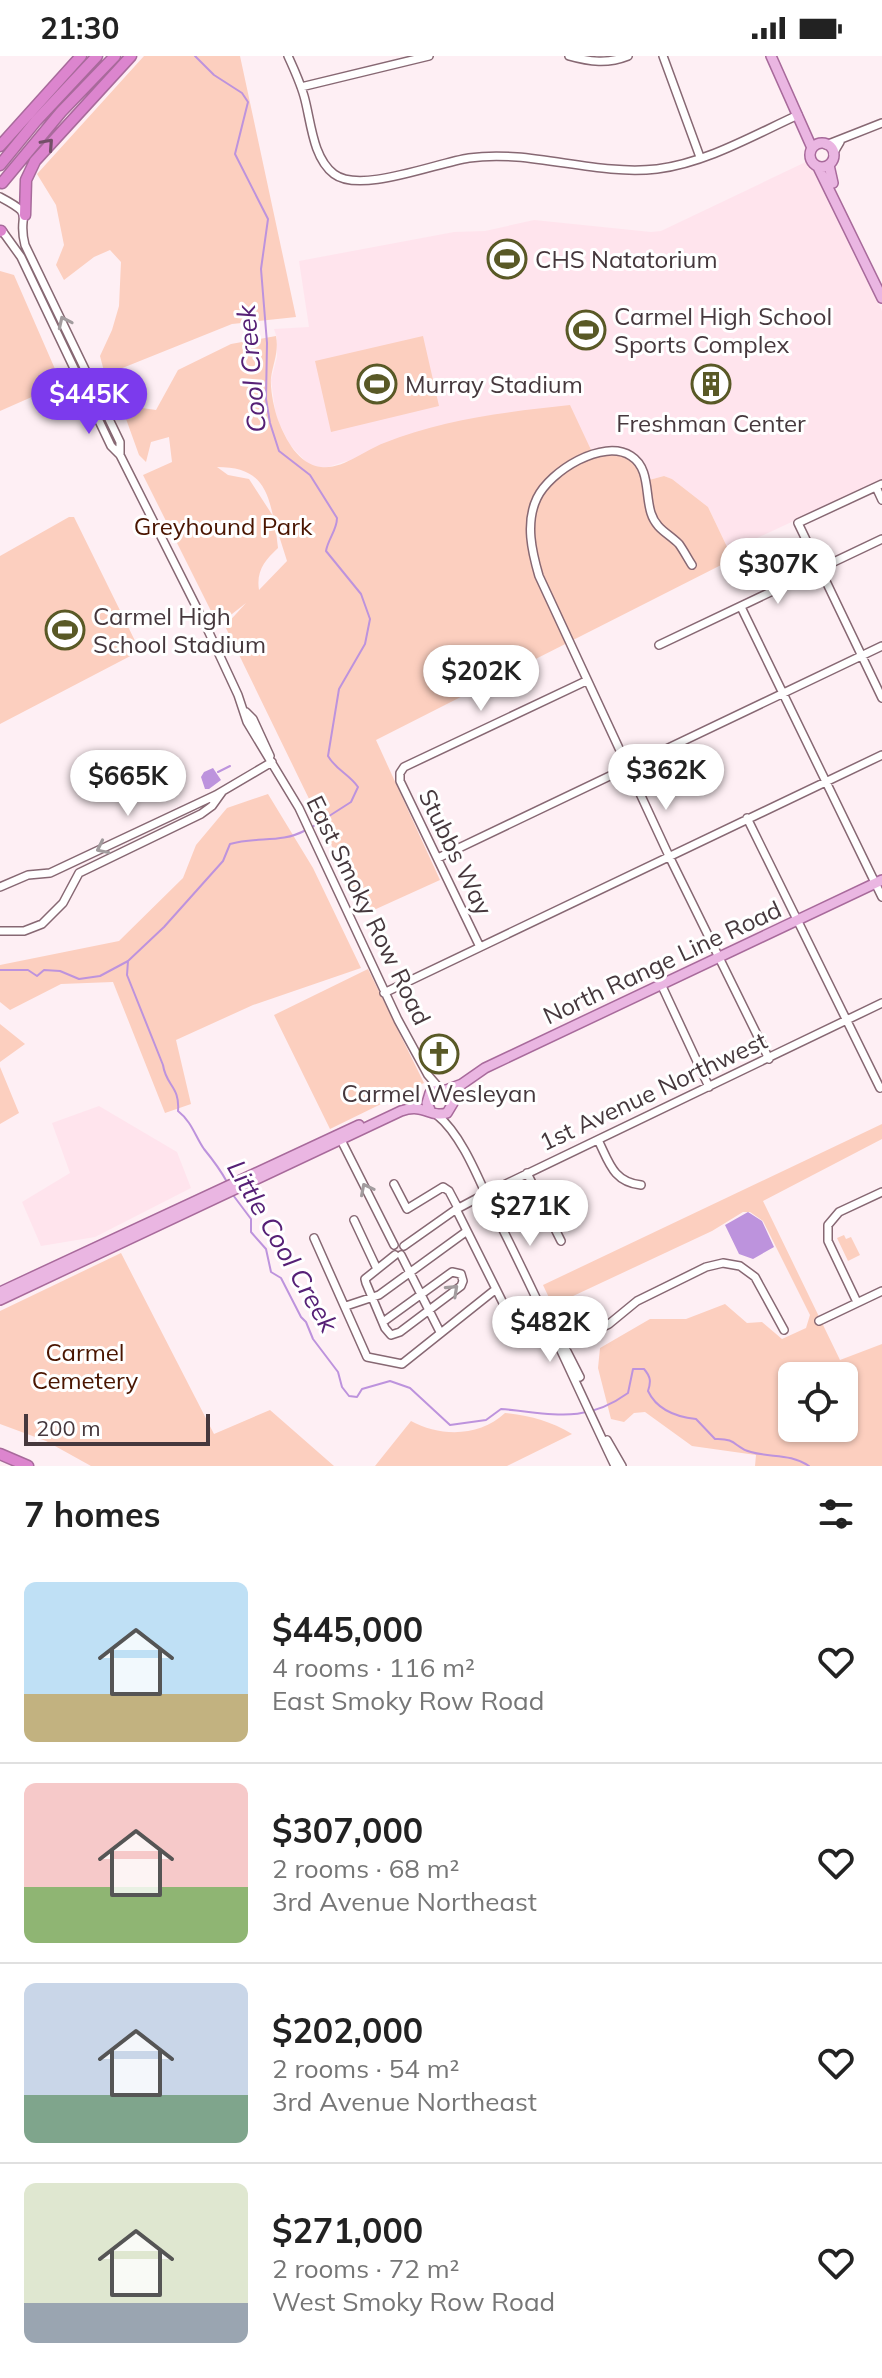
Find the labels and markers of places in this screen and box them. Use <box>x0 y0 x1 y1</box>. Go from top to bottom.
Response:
sports icon: CHS Natatorium <box>486 238 528 280</box>
place label: CHS Natatorium <box>535 244 717 274</box>
place label: Carmel High School Sports Complex <box>614 301 832 359</box>
sports icon: Carmel High School Sports Complex <box>565 309 607 351</box>
sports icon: Murray Stadium <box>356 363 398 405</box>
building icon: Freshman Center <box>690 363 732 405</box>
pin: $445K <box>33 368 145 436</box>
place label: Murray Stadium <box>405 369 583 399</box>
place label: Freshman Center <box>616 408 806 438</box>
pin: $307K <box>722 538 834 606</box>
place label: Carmel High School Stadium <box>93 601 266 659</box>
sports icon: Carmel High School Stadium <box>44 609 86 651</box>
pin: $202K <box>425 645 537 713</box>
pin: $362K <box>610 744 722 812</box>
pin: $665K <box>72 750 184 818</box>
church icon: Carmel Wesleyan <box>418 1033 460 1075</box>
place label: Carmel Wesleyan <box>341 1078 537 1108</box>
pin: $271K <box>474 1180 586 1248</box>
pin: $482K <box>494 1296 606 1364</box>

